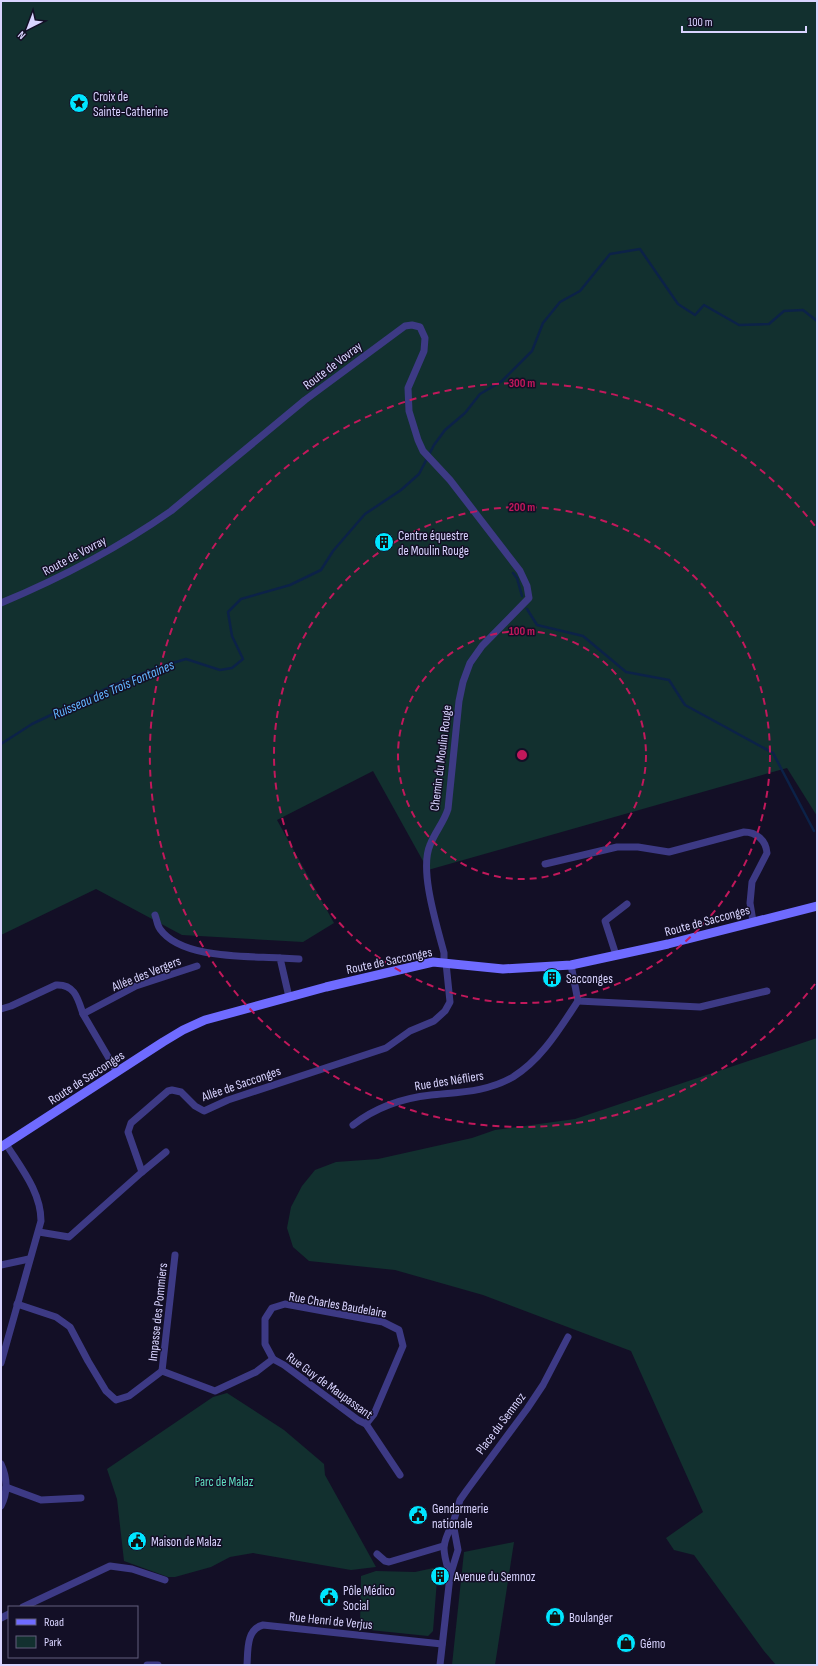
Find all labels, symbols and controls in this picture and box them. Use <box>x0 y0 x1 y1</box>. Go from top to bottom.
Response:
north arrow <box>8 8 48 48</box>
scale bar <box>682 8 806 34</box>
text: 100 m <box>688 15 713 30</box>
text: N <box>15 28 28 42</box>
place label: Croix de Sainte-Catherine <box>93 89 168 120</box>
place icon: Croix de Sainte-Catherine <box>68 92 90 114</box>
street label: Route de Vovray <box>300 338 365 393</box>
text: 300 m <box>509 376 535 391</box>
text: 200 m <box>509 500 535 515</box>
place label: Centre équestre de Moulin Rouge <box>398 528 469 559</box>
building icon: Centre équestre de Moulin Rouge <box>373 531 395 553</box>
street label: Route de Vovray <box>40 532 109 579</box>
text: 100 m <box>509 624 535 639</box>
water label: Ruisseau des Trois Fontaines <box>50 656 177 723</box>
street label: Chemin du Moulin Rouge <box>427 704 455 812</box>
centre of rings <box>515 748 529 762</box>
street label: Route de Sacconges <box>663 902 752 940</box>
street label: Route de Sacconges <box>345 944 434 978</box>
street label: Allée des Vergers <box>109 953 184 995</box>
building icon: Sacconges <box>541 967 563 989</box>
place label: Sacconges <box>566 971 613 987</box>
street label: Route de Sacconges <box>46 1047 128 1108</box>
street label: Allée de Sacconges <box>199 1063 283 1105</box>
street label: Rue des Néfliers <box>413 1068 485 1094</box>
street label: Impasse des Pommiers <box>145 1262 171 1362</box>
street label: Rue Charles Baudelaire <box>288 1288 388 1321</box>
street label: Rue Guy de Maupassant <box>283 1349 376 1423</box>
street label: Place du Semnoz <box>472 1389 529 1458</box>
park label: Parc de Malaz <box>195 1474 254 1490</box>
place label: Gendarmerie nationale <box>432 1501 488 1532</box>
public building icon: Gendarmerie nationale <box>407 1504 429 1526</box>
public building icon: Maison de Malaz <box>126 1530 148 1552</box>
place label: Maison de Malaz <box>151 1534 222 1550</box>
building icon: Avenue du Semnoz <box>429 1565 451 1587</box>
place label: Avenue du Semnoz <box>453 1569 536 1585</box>
place label: Pôle Médico Social <box>343 1583 395 1614</box>
public building icon: Pôle Médico Social <box>318 1586 340 1608</box>
legend <box>8 1606 138 1658</box>
shop icon: Boulanger <box>544 1606 566 1628</box>
street label: Rue Henri de Verjus <box>288 1609 374 1633</box>
place label: Boulanger <box>569 1610 613 1626</box>
text: Road <box>44 1615 64 1630</box>
shop icon: Gémo <box>615 1632 637 1654</box>
text: Park <box>44 1635 62 1650</box>
place label: Gémo <box>640 1636 665 1652</box>

